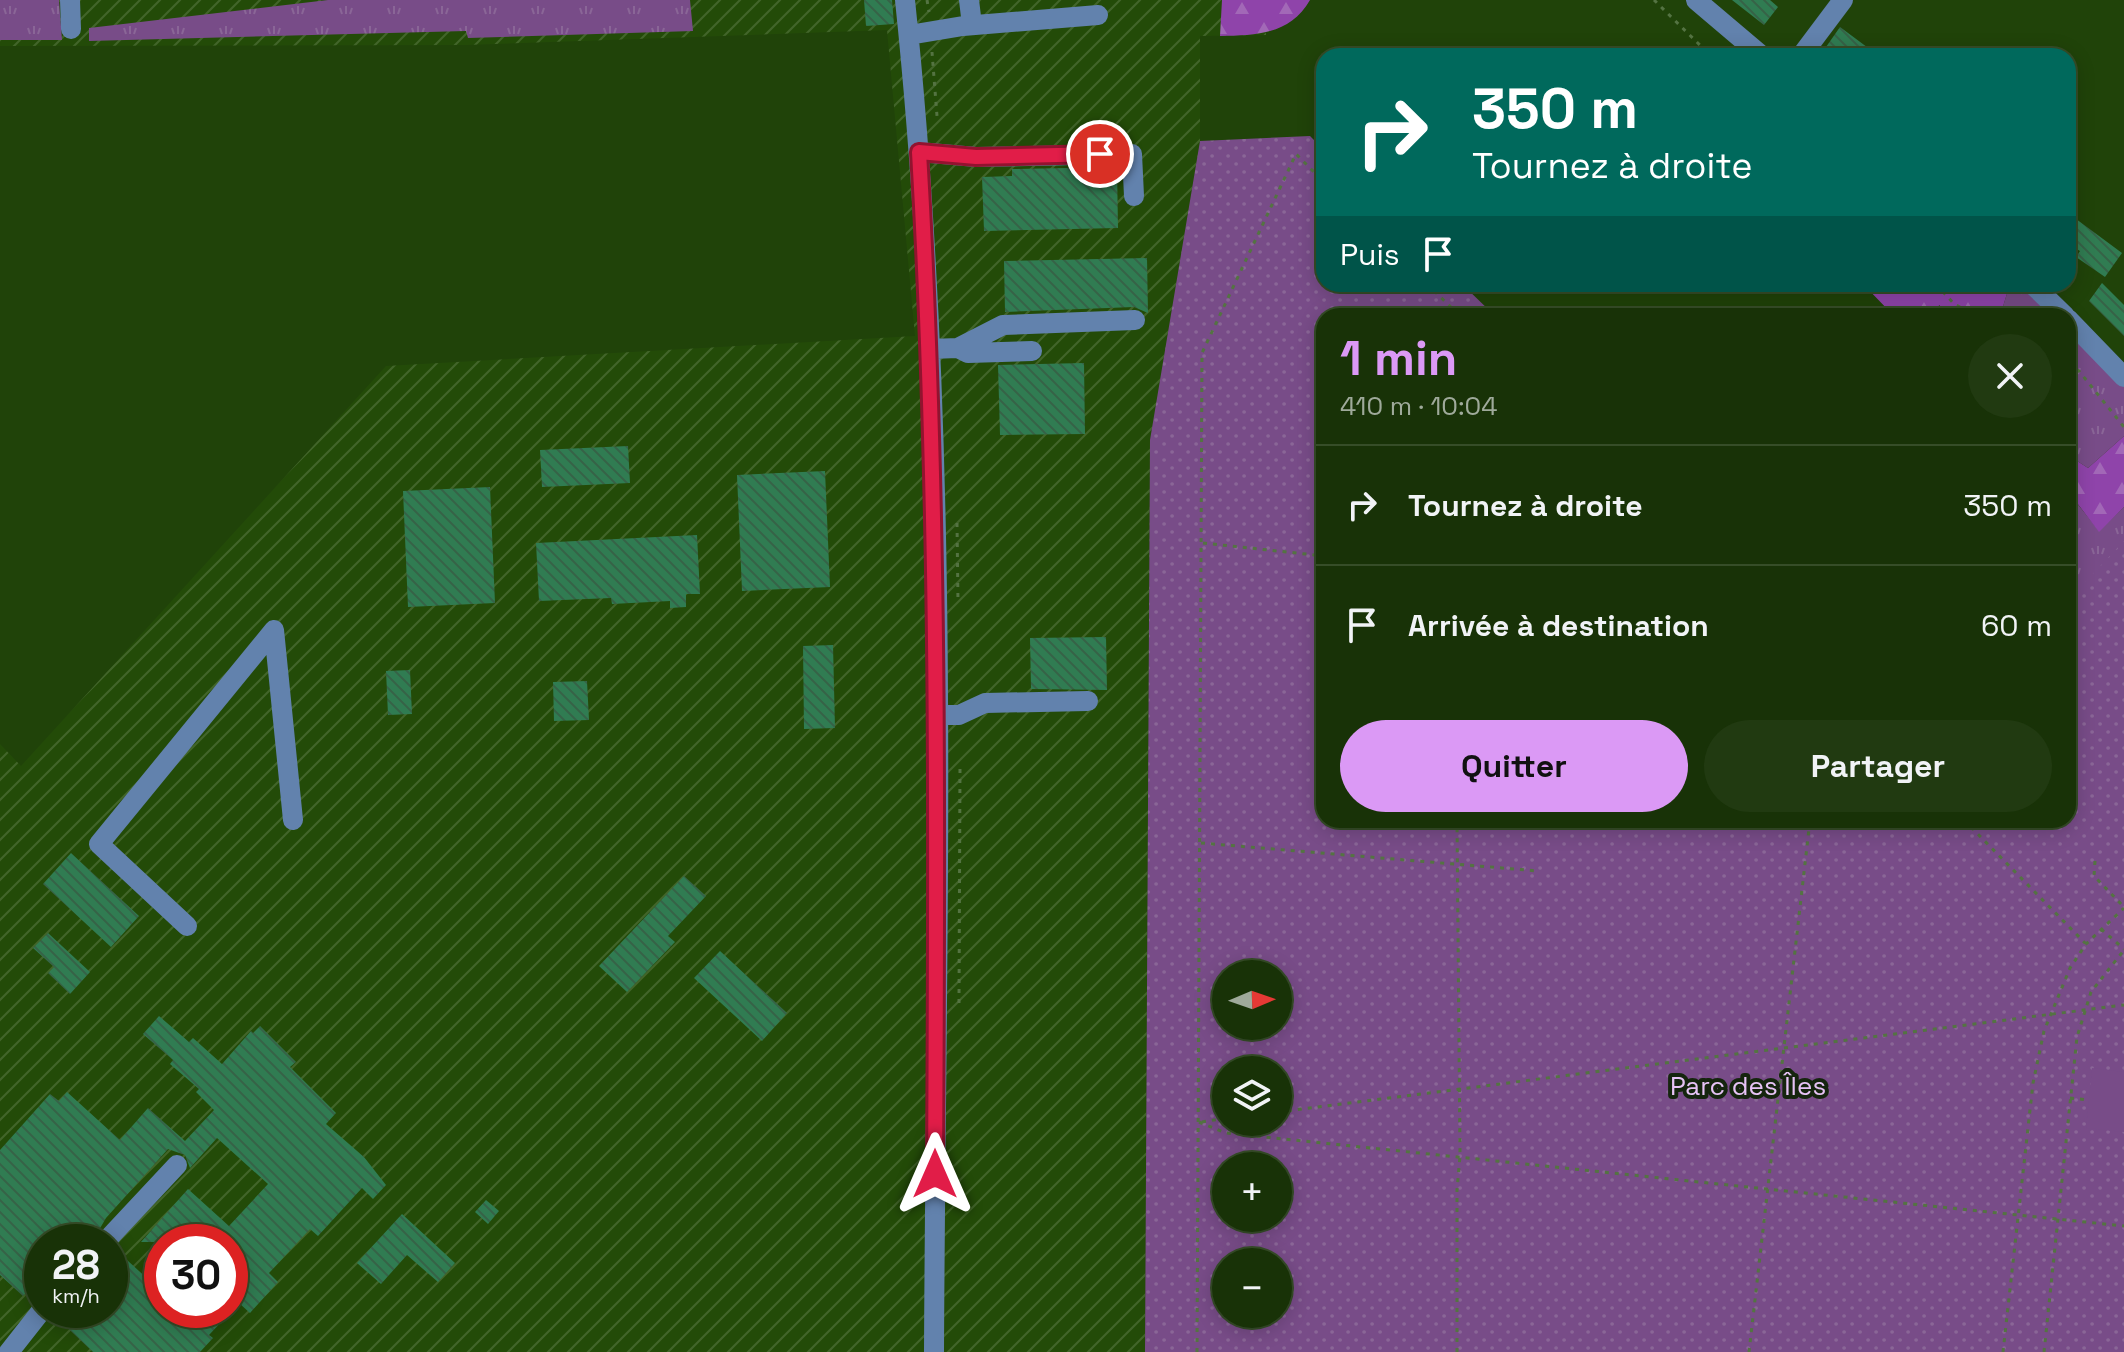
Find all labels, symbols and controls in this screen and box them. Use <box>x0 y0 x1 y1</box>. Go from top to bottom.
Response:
text: 350 m <box>1472 73 1638 144</box>
icon: right <box>1340 80 1444 184</box>
pin <box>1066 120 1134 188</box>
icon: arrive <box>1078 132 1122 176</box>
text: Tournez à droite <box>1472 143 1753 189</box>
icon: arrive <box>1416 232 1460 276</box>
text: Puis <box>1340 235 1400 274</box>
text: 1 min <box>1340 328 1457 389</box>
button: close <box>1968 334 2052 418</box>
text: 410 m · 10:04 <box>1340 389 1497 423</box>
icon: right <box>1340 483 1384 527</box>
text: Tournez à droite <box>1408 486 1642 525</box>
text: 350 m <box>1963 486 2052 525</box>
icon: arrive <box>1340 603 1384 647</box>
text: Arrivée à destination <box>1408 606 1709 645</box>
text: 60 m <box>1981 606 2052 645</box>
button: Quitter <box>1340 720 1688 812</box>
button: Partager <box>1704 720 2052 812</box>
north arrow <box>1212 960 1292 1040</box>
map controls <box>1212 960 1292 1328</box>
button: layers <box>1212 1056 1292 1136</box>
park label: Parc des Îles <box>1670 1069 1826 1103</box>
position arrow <box>893 1132 977 1216</box>
button: + <box>1212 1152 1292 1232</box>
speed limit sign: 30 <box>144 1224 248 1328</box>
text: 28 <box>52 1240 100 1291</box>
button: − <box>1212 1248 1292 1328</box>
text: km/h <box>52 1283 100 1309</box>

